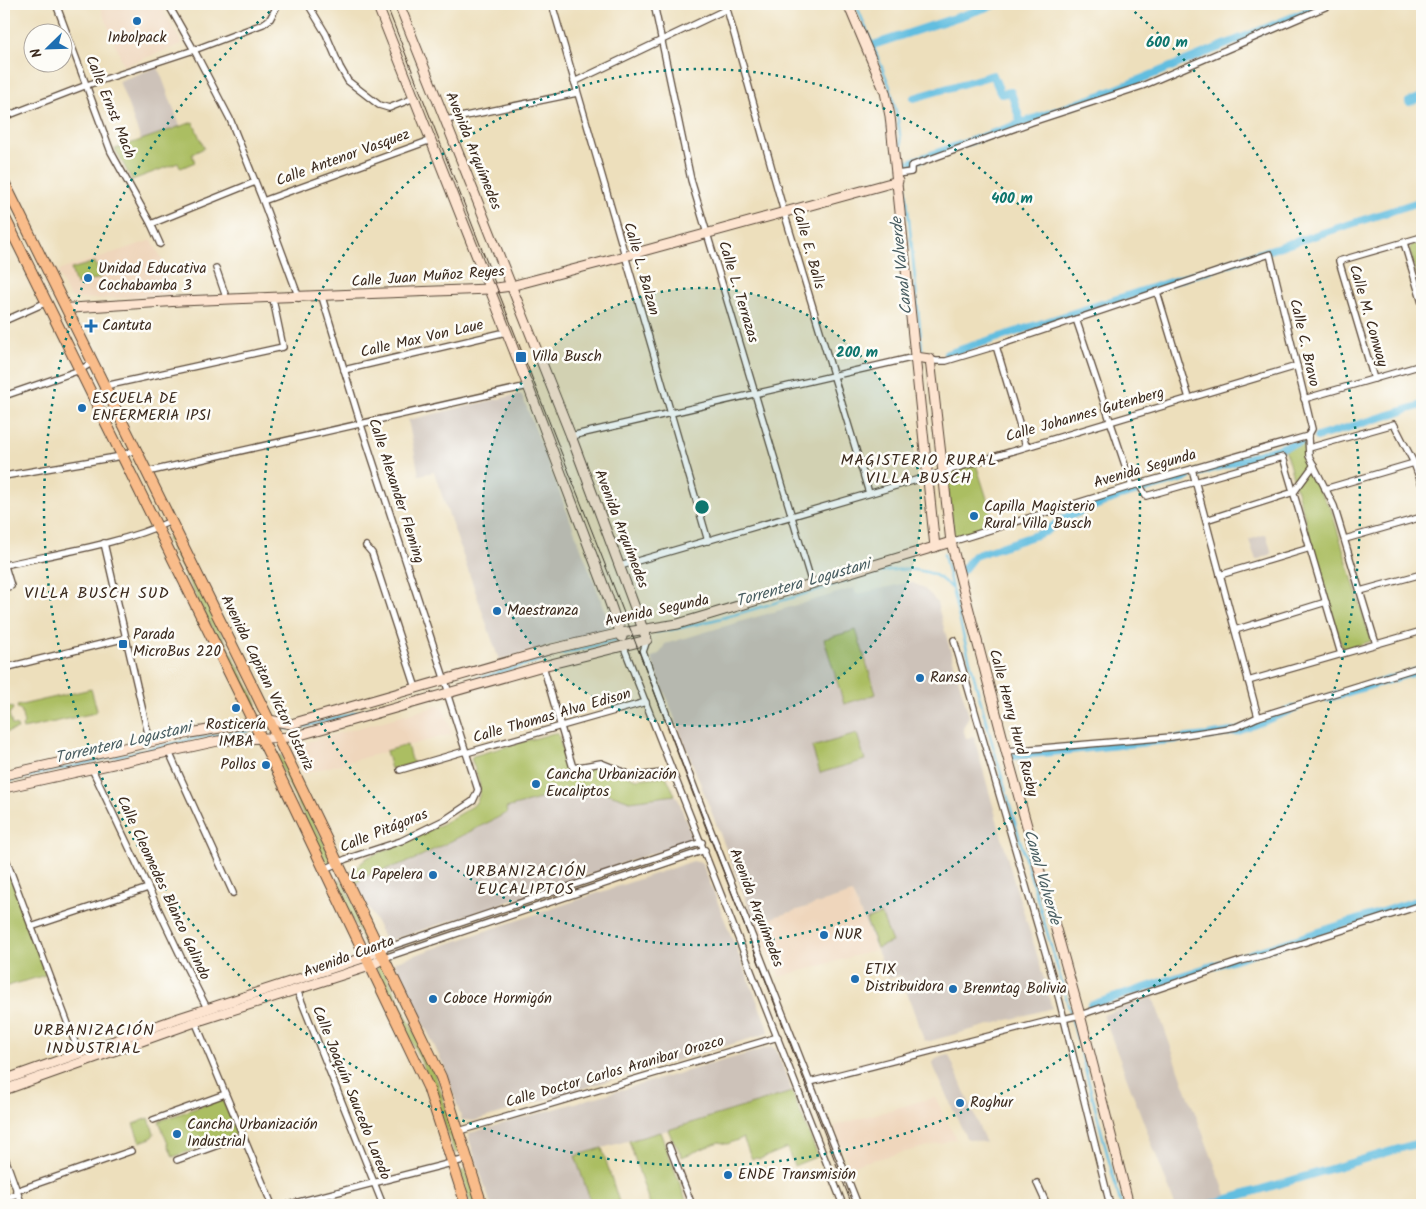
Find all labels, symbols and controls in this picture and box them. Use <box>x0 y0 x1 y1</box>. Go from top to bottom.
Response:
marker: Inbolpack <box>131 15 143 27</box>
north arrow <box>22 22 72 72</box>
place label: Inbolpack <box>108 26 167 50</box>
text: 600 m <box>1146 31 1188 55</box>
text: N <box>25 44 49 61</box>
street label: Calle Ernst Mach <box>78 52 142 162</box>
street label: Avenida Arquímedes <box>438 88 508 214</box>
street label: Calle Antenor Vasquez <box>273 123 414 193</box>
text: 400 m <box>991 187 1033 211</box>
street label: Calle E. Balls <box>785 204 831 293</box>
water label: Canal Valverde <box>884 214 920 316</box>
street label: Calle L. Balzan <box>616 220 666 318</box>
street label: Calle L. Terrazas <box>711 238 765 347</box>
place label: Unidad Educativa Cochabamba 3 <box>98 257 206 298</box>
street label: Calle Juan Muñoz Reyes <box>351 260 506 294</box>
street label: Calle M. Conway <box>1342 262 1394 371</box>
marker: Unidad Educativa Cochabamba 3 <box>82 272 94 284</box>
street label: Calle C. Bravo <box>1282 297 1326 389</box>
street label: Calle Max Von Laue <box>358 313 486 365</box>
place label: Cantuta <box>102 314 152 338</box>
marker: Cantuta <box>84 319 98 333</box>
text: 200 m <box>836 341 878 365</box>
place label: Villa Busch <box>532 345 602 369</box>
marker: Villa Busch <box>514 350 528 364</box>
street label: Calle Johannes Gutenberg <box>1003 381 1167 449</box>
place label: ESCUELA DE ENFERMERIA IPSI <box>92 387 211 428</box>
marker: ESCUELA DE ENFERMERIA IPSI <box>76 402 88 414</box>
street label: Calle Alexander Fleming <box>361 415 431 567</box>
street label: Avenida Segunda <box>1091 443 1199 495</box>
district label: MAGISTERIO RURAL VILLA BUSCH <box>841 448 997 491</box>
street label: Avenida Arquímedes <box>587 466 655 592</box>
place label: Capilla Magisterio Rural Villa Busch <box>984 495 1095 536</box>
centre of rings <box>693 498 711 516</box>
marker: Capilla Magisterio Rural Villa Busch <box>968 510 980 522</box>
water label: Torrentera Logustani <box>733 551 876 614</box>
district label: VILLA BUSCH SUD <box>24 581 170 606</box>
street label: Avenida Segunda <box>603 588 711 634</box>
street label: Avenida Capitan Víctor Ustariz <box>214 591 320 775</box>
place label: Maestranza <box>507 599 578 623</box>
marker: Maestranza <box>491 605 503 617</box>
place label: Parada MicroBus 220 <box>133 623 221 664</box>
marker: Parada MicroBus 220 <box>117 638 129 650</box>
street label: Calle Henry Hurd Rusby <box>982 647 1045 800</box>
place label: Ransa <box>930 666 967 690</box>
marker: Ransa <box>914 672 926 684</box>
street label: Calle Thomas Alva Edison <box>470 682 634 750</box>
marker: Rosticería IMBA <box>230 702 242 714</box>
place label: Rosticería IMBA <box>206 713 266 754</box>
water label: Torrentera Logustani <box>53 714 197 771</box>
place label: Pollos <box>221 753 257 777</box>
marker: Pollos <box>260 759 272 771</box>
place label: Cancha Urbanización Eucaliptos <box>546 763 677 804</box>
marker: Cancha Urbanización Eucaliptos <box>530 778 542 790</box>
street label: Calle Cleomedes Blanco Galindo <box>110 792 216 984</box>
street label: Calle Pitágoras <box>336 802 432 860</box>
water label: Canal Valverde <box>1017 827 1068 929</box>
street label: Avenida Arquímedes <box>722 845 790 971</box>
district label: URBANIZACIÓN EUCALIPTOS <box>465 859 587 902</box>
place label: La Papelera <box>350 863 423 887</box>
marker: La Papelera <box>427 869 439 881</box>
place label: NUR <box>834 923 862 947</box>
street label: Avenida Cuarta <box>300 929 398 985</box>
marker: NUR <box>818 929 830 941</box>
place label: ETIX Distribuidora <box>865 958 944 999</box>
marker: ETIX Distribuidora <box>849 973 861 985</box>
place label: Brenntag Bolivia <box>963 977 1067 1001</box>
marker: Brenntag Bolivia <box>947 983 959 995</box>
place label: Coboce Hormigón <box>443 987 552 1011</box>
marker: Coboce Hormigón <box>427 993 439 1005</box>
street label: Calle Joaquín Saucedo Laredo <box>305 1002 397 1184</box>
district label: URBANIZACIÓN INDUSTRIAL <box>33 1018 155 1061</box>
street label: Calle Doctor Carlos Aranibar Orozco <box>503 1029 727 1115</box>
place label: Roghur <box>970 1091 1014 1115</box>
marker: Roghur <box>954 1097 966 1109</box>
place label: Cancha Urbanización Industrial <box>187 1113 318 1154</box>
marker: Cancha Urbanización Industrial <box>171 1128 183 1140</box>
place label: ENDE Transmisión <box>738 1163 856 1187</box>
marker: ENDE Transmisión <box>722 1169 734 1181</box>

